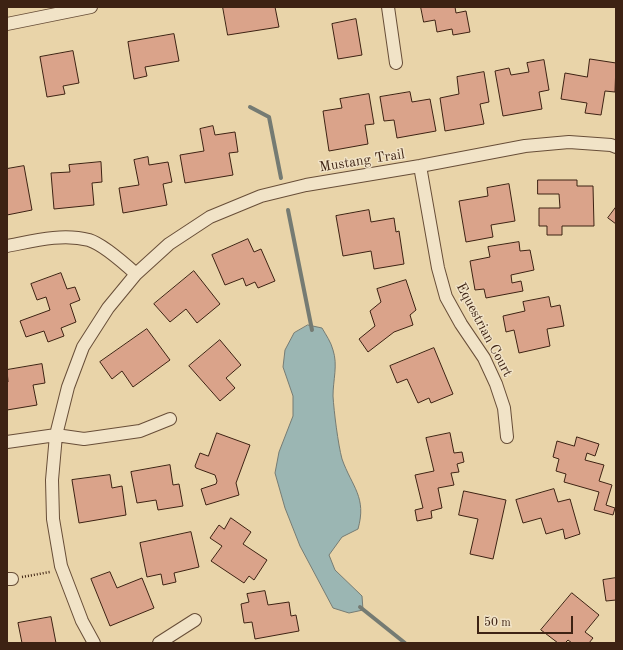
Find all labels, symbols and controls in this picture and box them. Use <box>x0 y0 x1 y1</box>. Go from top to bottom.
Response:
street label: Mustang Trail <box>318 146 406 176</box>
street label: Equestrian Court <box>452 280 516 380</box>
scale bar <box>479 608 575 634</box>
text: 50 m <box>484 617 511 629</box>

